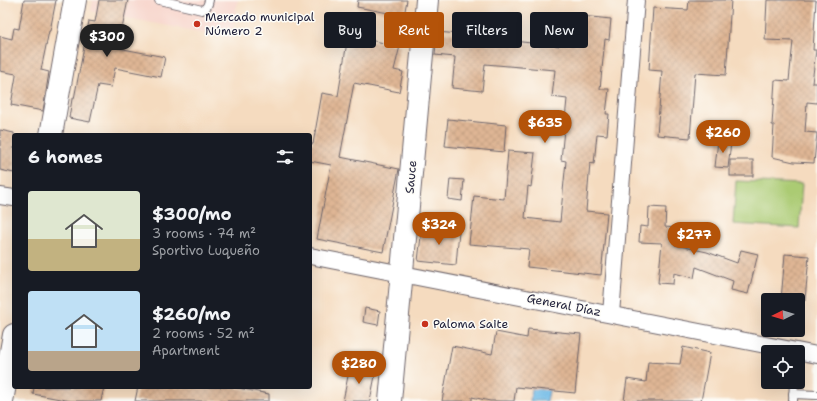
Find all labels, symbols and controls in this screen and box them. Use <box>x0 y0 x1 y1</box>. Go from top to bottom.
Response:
place label: Mercado municipal Número 2 <box>205 9 315 39</box>
chip: Buy <box>324 12 376 48</box>
chip: Rent <box>384 12 444 48</box>
chip: Filters <box>452 12 522 48</box>
chip: New <box>530 12 588 48</box>
marker: Mercado municipal Número 2 <box>192 19 202 29</box>
pin: $300 <box>83 24 131 58</box>
text: $300 <box>89 28 125 45</box>
pin: $635 <box>521 110 569 144</box>
text: $635 <box>528 114 562 131</box>
pin: $260 <box>699 120 747 154</box>
text: $260 <box>705 124 741 141</box>
text: 6 homes <box>28 146 103 168</box>
icon: filters <box>274 146 296 168</box>
street label: Sauce <box>402 160 420 194</box>
text: $300/mo <box>152 203 231 225</box>
icon: home <box>60 207 108 255</box>
pin: $324 <box>415 212 463 246</box>
text: $324 <box>421 216 457 233</box>
pin: $277 <box>670 222 718 256</box>
text: 3 rooms · 74 m² <box>152 225 256 242</box>
text: $277 <box>677 226 711 243</box>
text: Sportivo Luqueño <box>152 242 260 259</box>
street label: General Díaz <box>525 290 603 320</box>
north arrow <box>761 293 805 337</box>
map controls <box>761 293 805 389</box>
text: $260/mo <box>152 303 231 325</box>
icon: home <box>60 307 108 355</box>
place label: Paloma Saite <box>433 316 508 332</box>
marker: Paloma Saite <box>420 319 430 329</box>
text: 2 rooms · 52 m² <box>152 325 255 342</box>
text: Apartment <box>152 342 220 359</box>
button: locate <box>761 345 805 389</box>
pin: $280 <box>335 351 383 385</box>
text: $280 <box>341 355 377 372</box>

